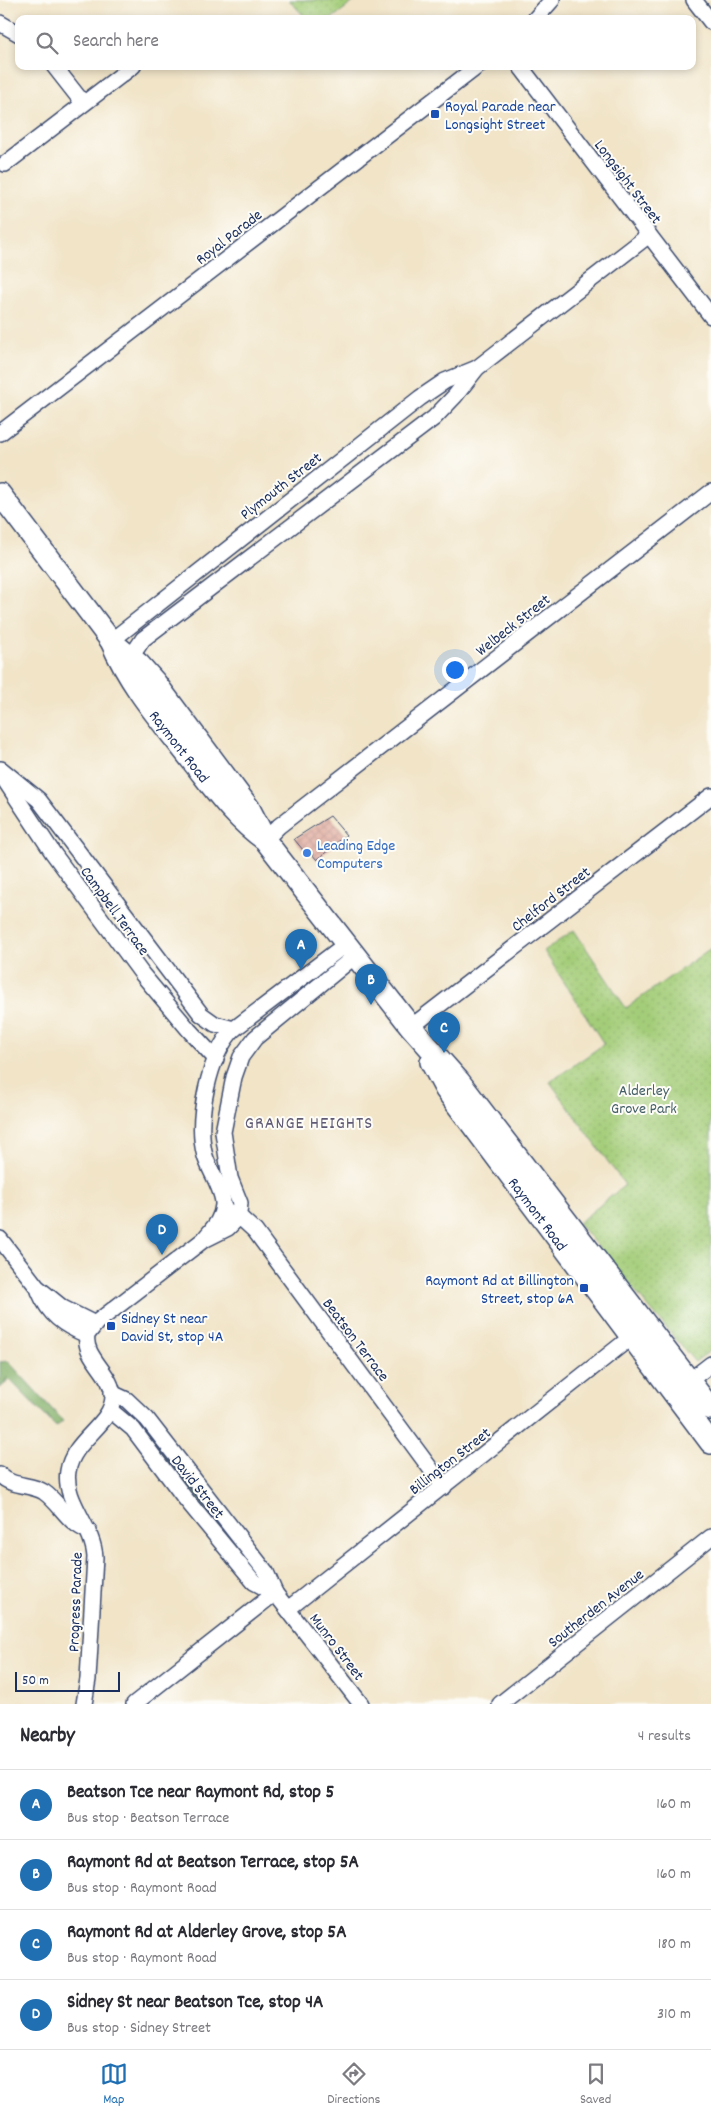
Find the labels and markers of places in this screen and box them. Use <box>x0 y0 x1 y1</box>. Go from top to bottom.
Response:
place label: Royal Parade near Longsight Street <box>445 96 556 137</box>
marker: Royal Parade near Longsight Street <box>429 108 441 120</box>
place label: Leading Edge Computers <box>317 835 395 876</box>
marker: Leading Edge Computers <box>301 847 313 859</box>
pin: A <box>285 929 317 970</box>
pin: B <box>355 964 387 1005</box>
pin: C <box>428 1012 460 1053</box>
pin: D <box>146 1214 178 1255</box>
place label: Raymont Rd at Billington Street, stop 6A <box>425 1270 574 1311</box>
marker: Raymont Rd at Billington Street, stop 6A <box>578 1282 590 1294</box>
place label: Sidney St near David St, stop 4A <box>121 1308 224 1349</box>
marker: Sidney St near David St, stop 4A <box>105 1320 117 1332</box>

